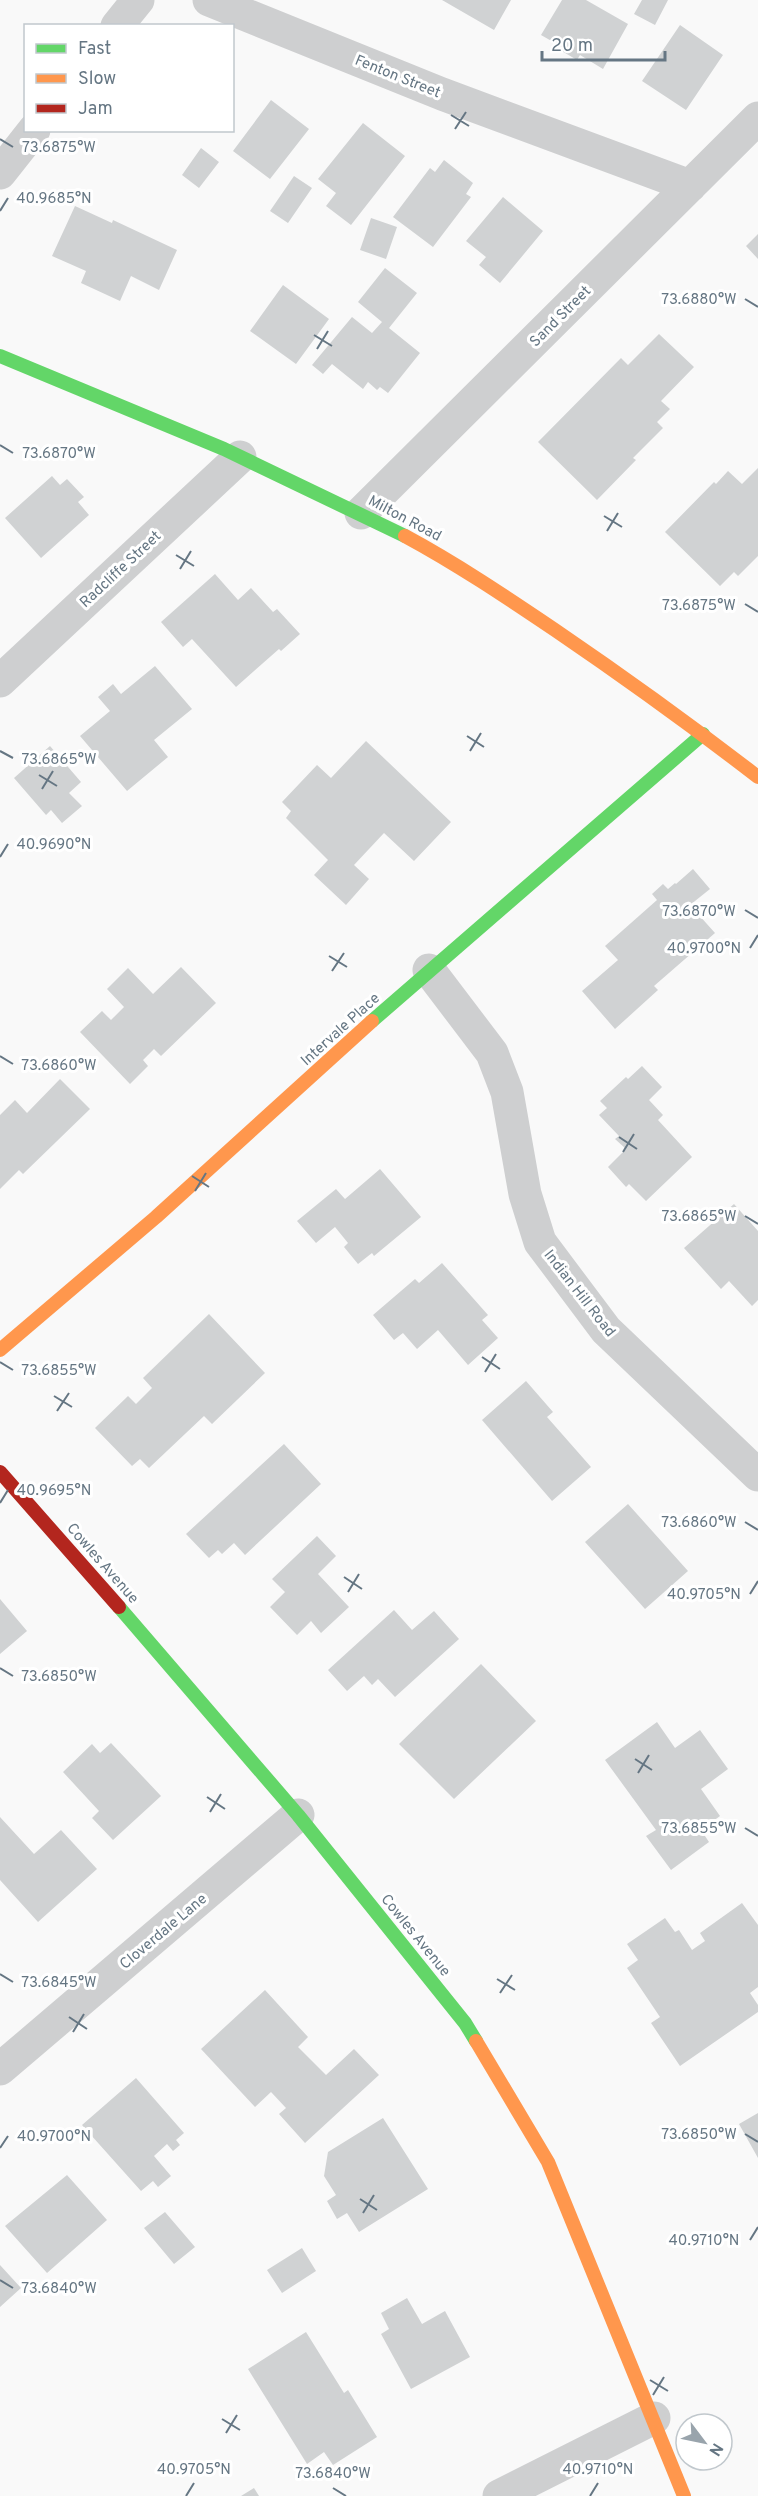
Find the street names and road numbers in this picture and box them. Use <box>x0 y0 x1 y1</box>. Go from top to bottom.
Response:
street label: Fenton Street <box>352 52 443 103</box>
street label: Sand Street <box>526 282 596 352</box>
street label: Milton Road <box>364 492 444 547</box>
street label: Radcliffe Street <box>76 527 166 613</box>
street label: Intervale Place <box>297 990 385 1071</box>
street label: Indian Hill Road <box>539 1246 619 1341</box>
street label: Cowles Avenue <box>62 1520 142 1608</box>
street label: Cloverdale Lane <box>116 1890 212 1974</box>
street label: Cowles Avenue <box>376 1891 454 1981</box>

